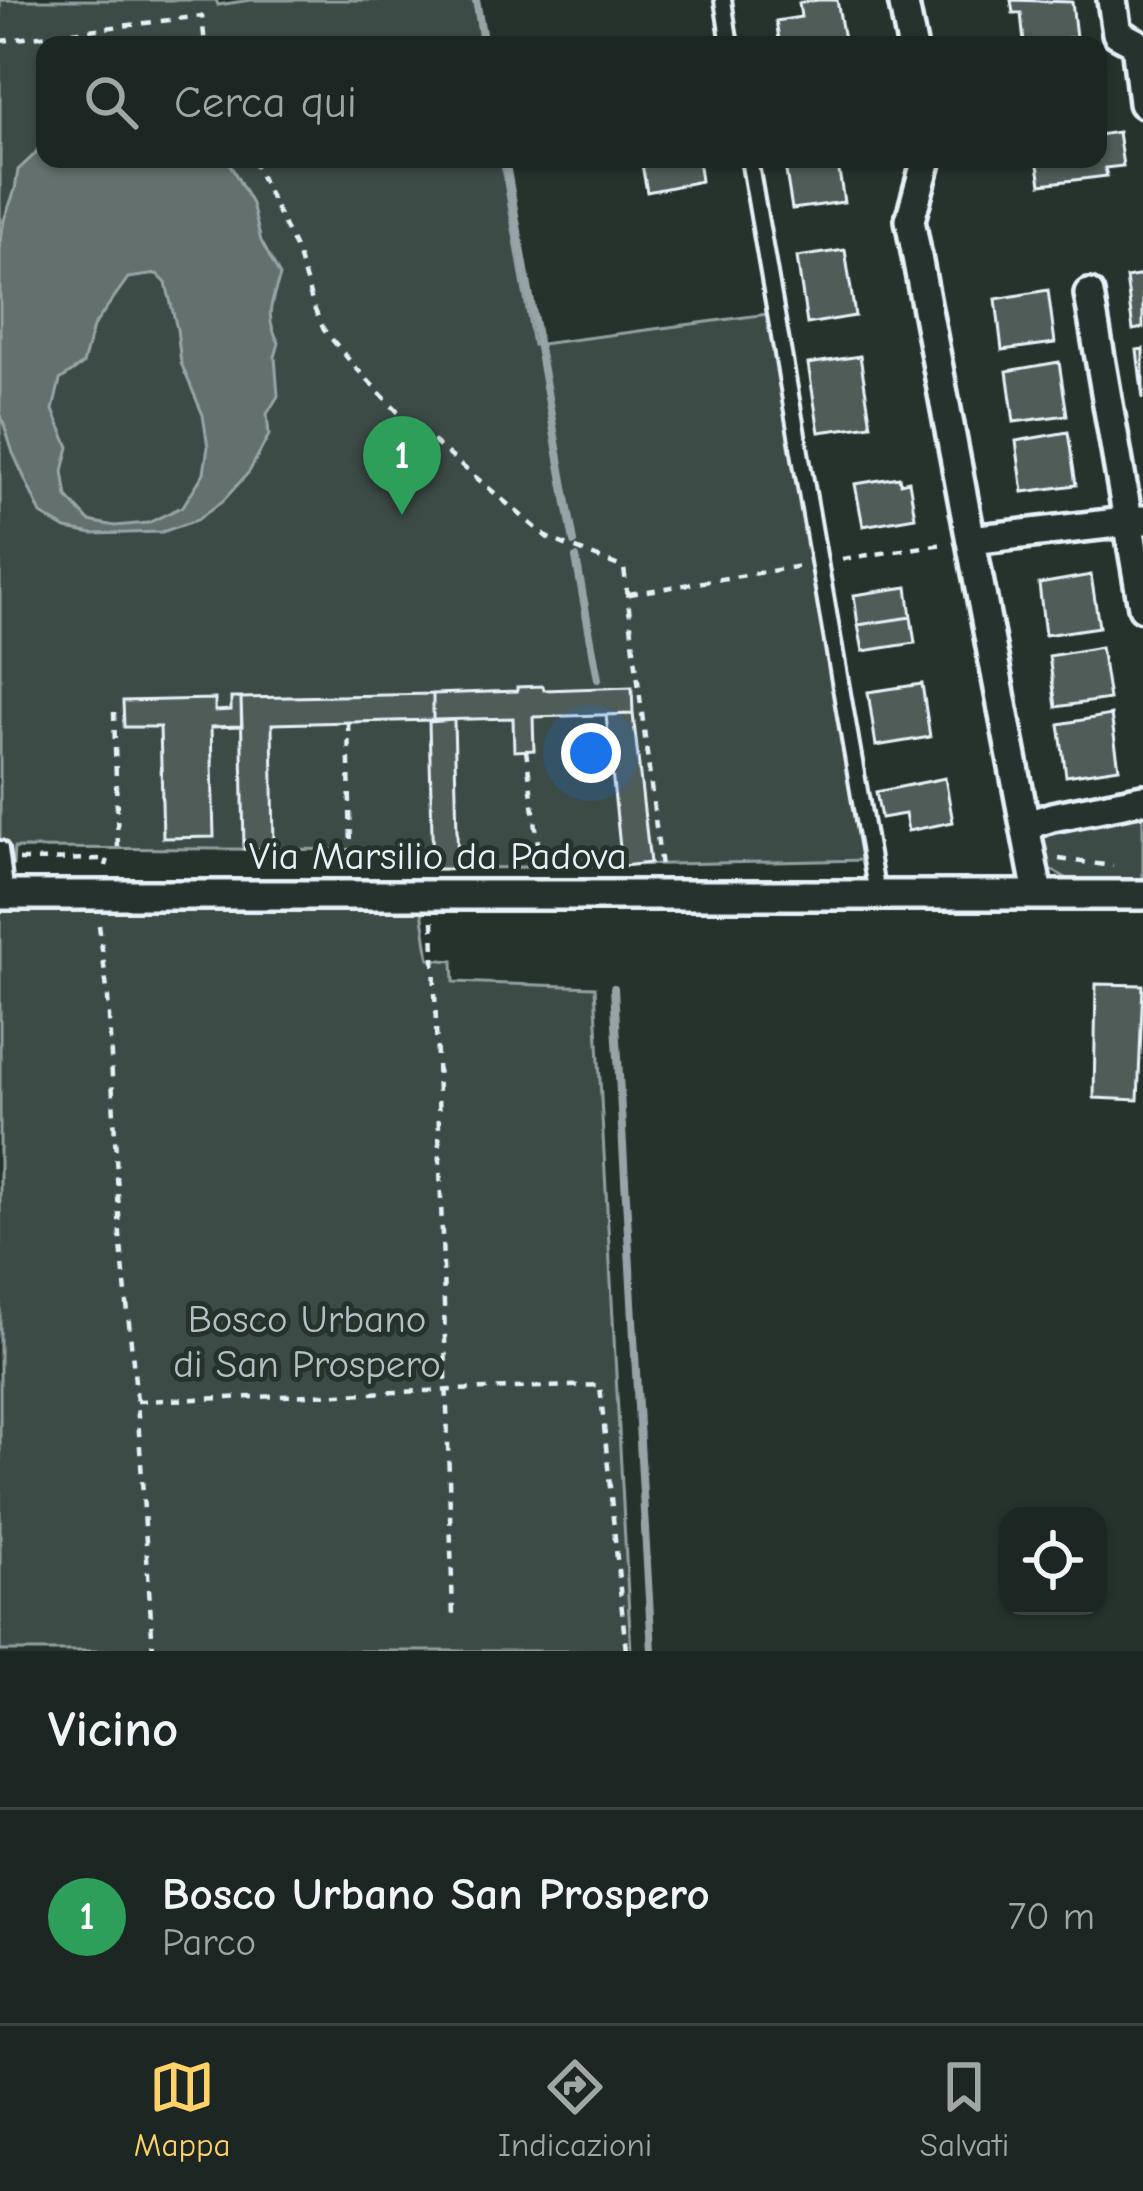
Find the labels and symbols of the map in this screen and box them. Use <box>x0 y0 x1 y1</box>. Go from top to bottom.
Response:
pin: 1 <box>363 416 441 515</box>
your location <box>561 723 621 783</box>
street label: Via Marsilio da Padova <box>249 834 627 879</box>
park label: Bosco Urbano di San Prospero <box>173 1297 441 1387</box>

